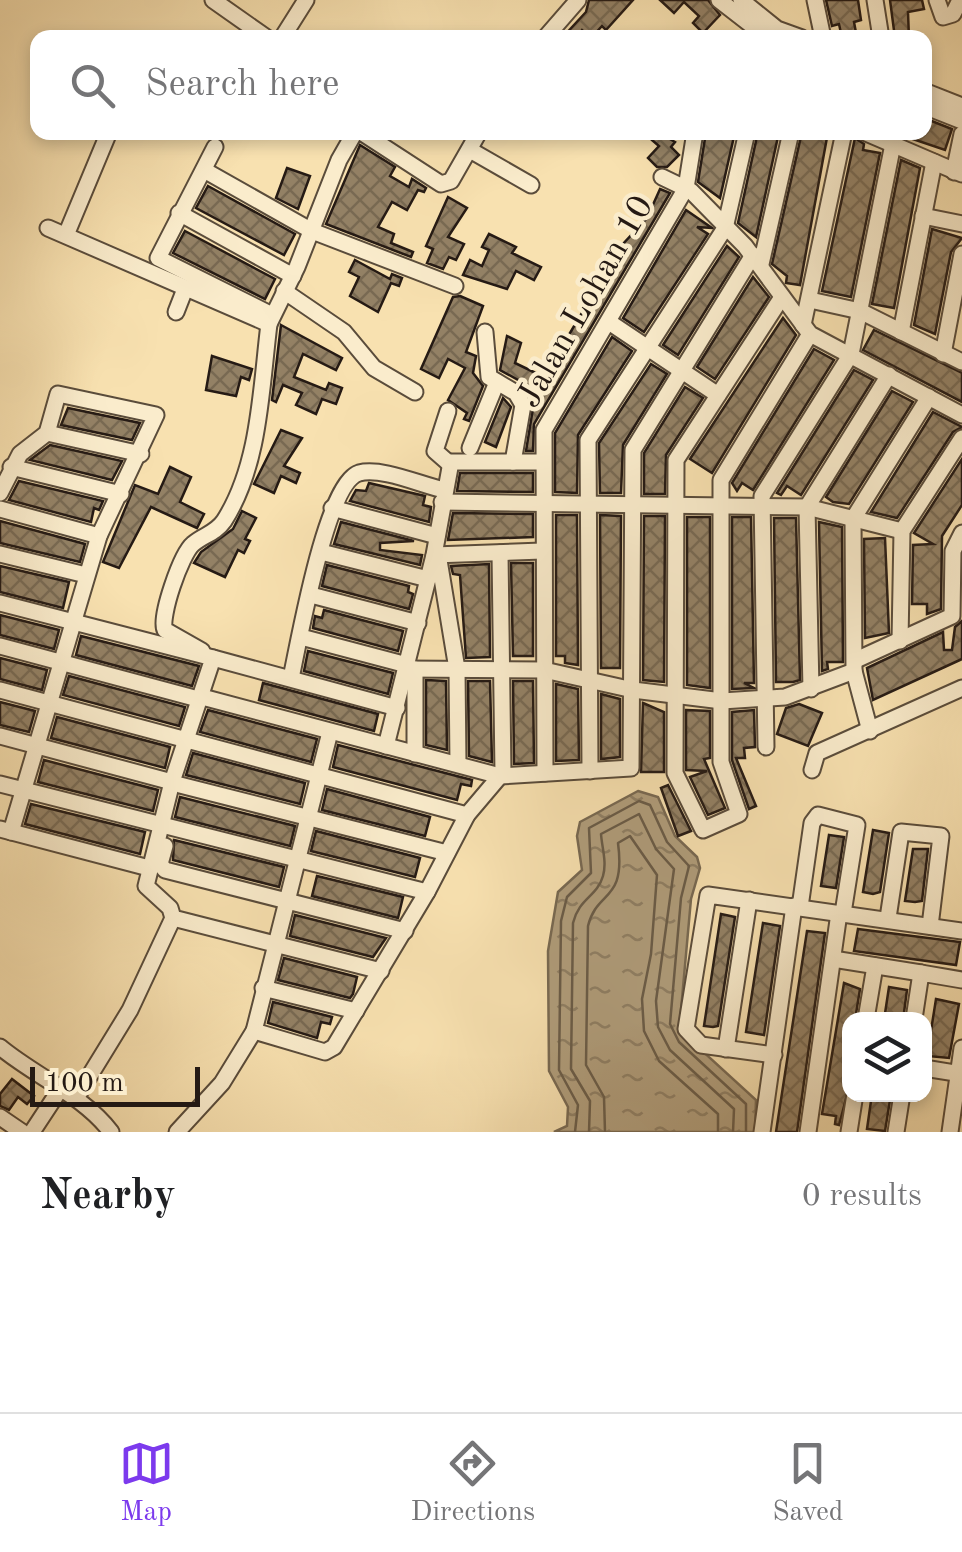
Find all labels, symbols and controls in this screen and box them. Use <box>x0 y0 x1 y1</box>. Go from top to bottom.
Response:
search box <box>30 30 932 140</box>
icon: search <box>65 58 120 113</box>
text: Search here <box>145 66 340 104</box>
street label: Jalan Lohan 10 <box>511 190 661 414</box>
map controls <box>842 1012 932 1102</box>
button: layers <box>842 1012 932 1102</box>
scale bar <box>30 1062 200 1106</box>
text: 100 m <box>45 1070 124 1098</box>
text: Nearby <box>40 1176 176 1218</box>
text: 0 results <box>802 1181 922 1213</box>
tab: Map <box>119 1436 174 1531</box>
tab: Directions <box>411 1436 535 1531</box>
tab: Saved <box>772 1436 843 1531</box>

